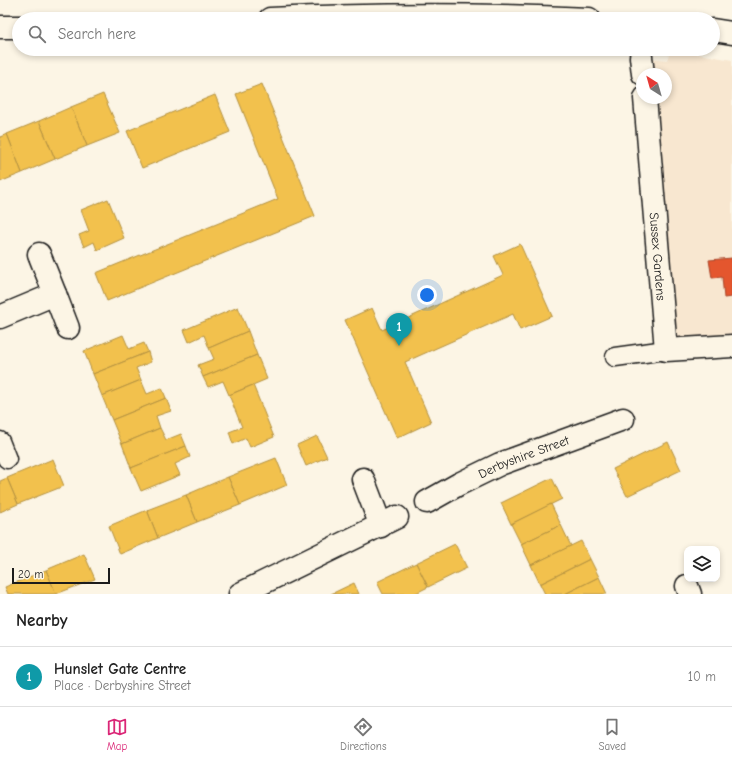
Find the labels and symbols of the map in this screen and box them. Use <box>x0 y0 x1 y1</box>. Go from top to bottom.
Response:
north arrow <box>636 68 672 104</box>
street label: Sussex Gardens <box>647 212 669 301</box>
your location <box>417 285 437 305</box>
pin: 1 <box>386 313 412 346</box>
street label: Derbyshire Street <box>476 432 572 481</box>
scale bar <box>12 566 110 585</box>

